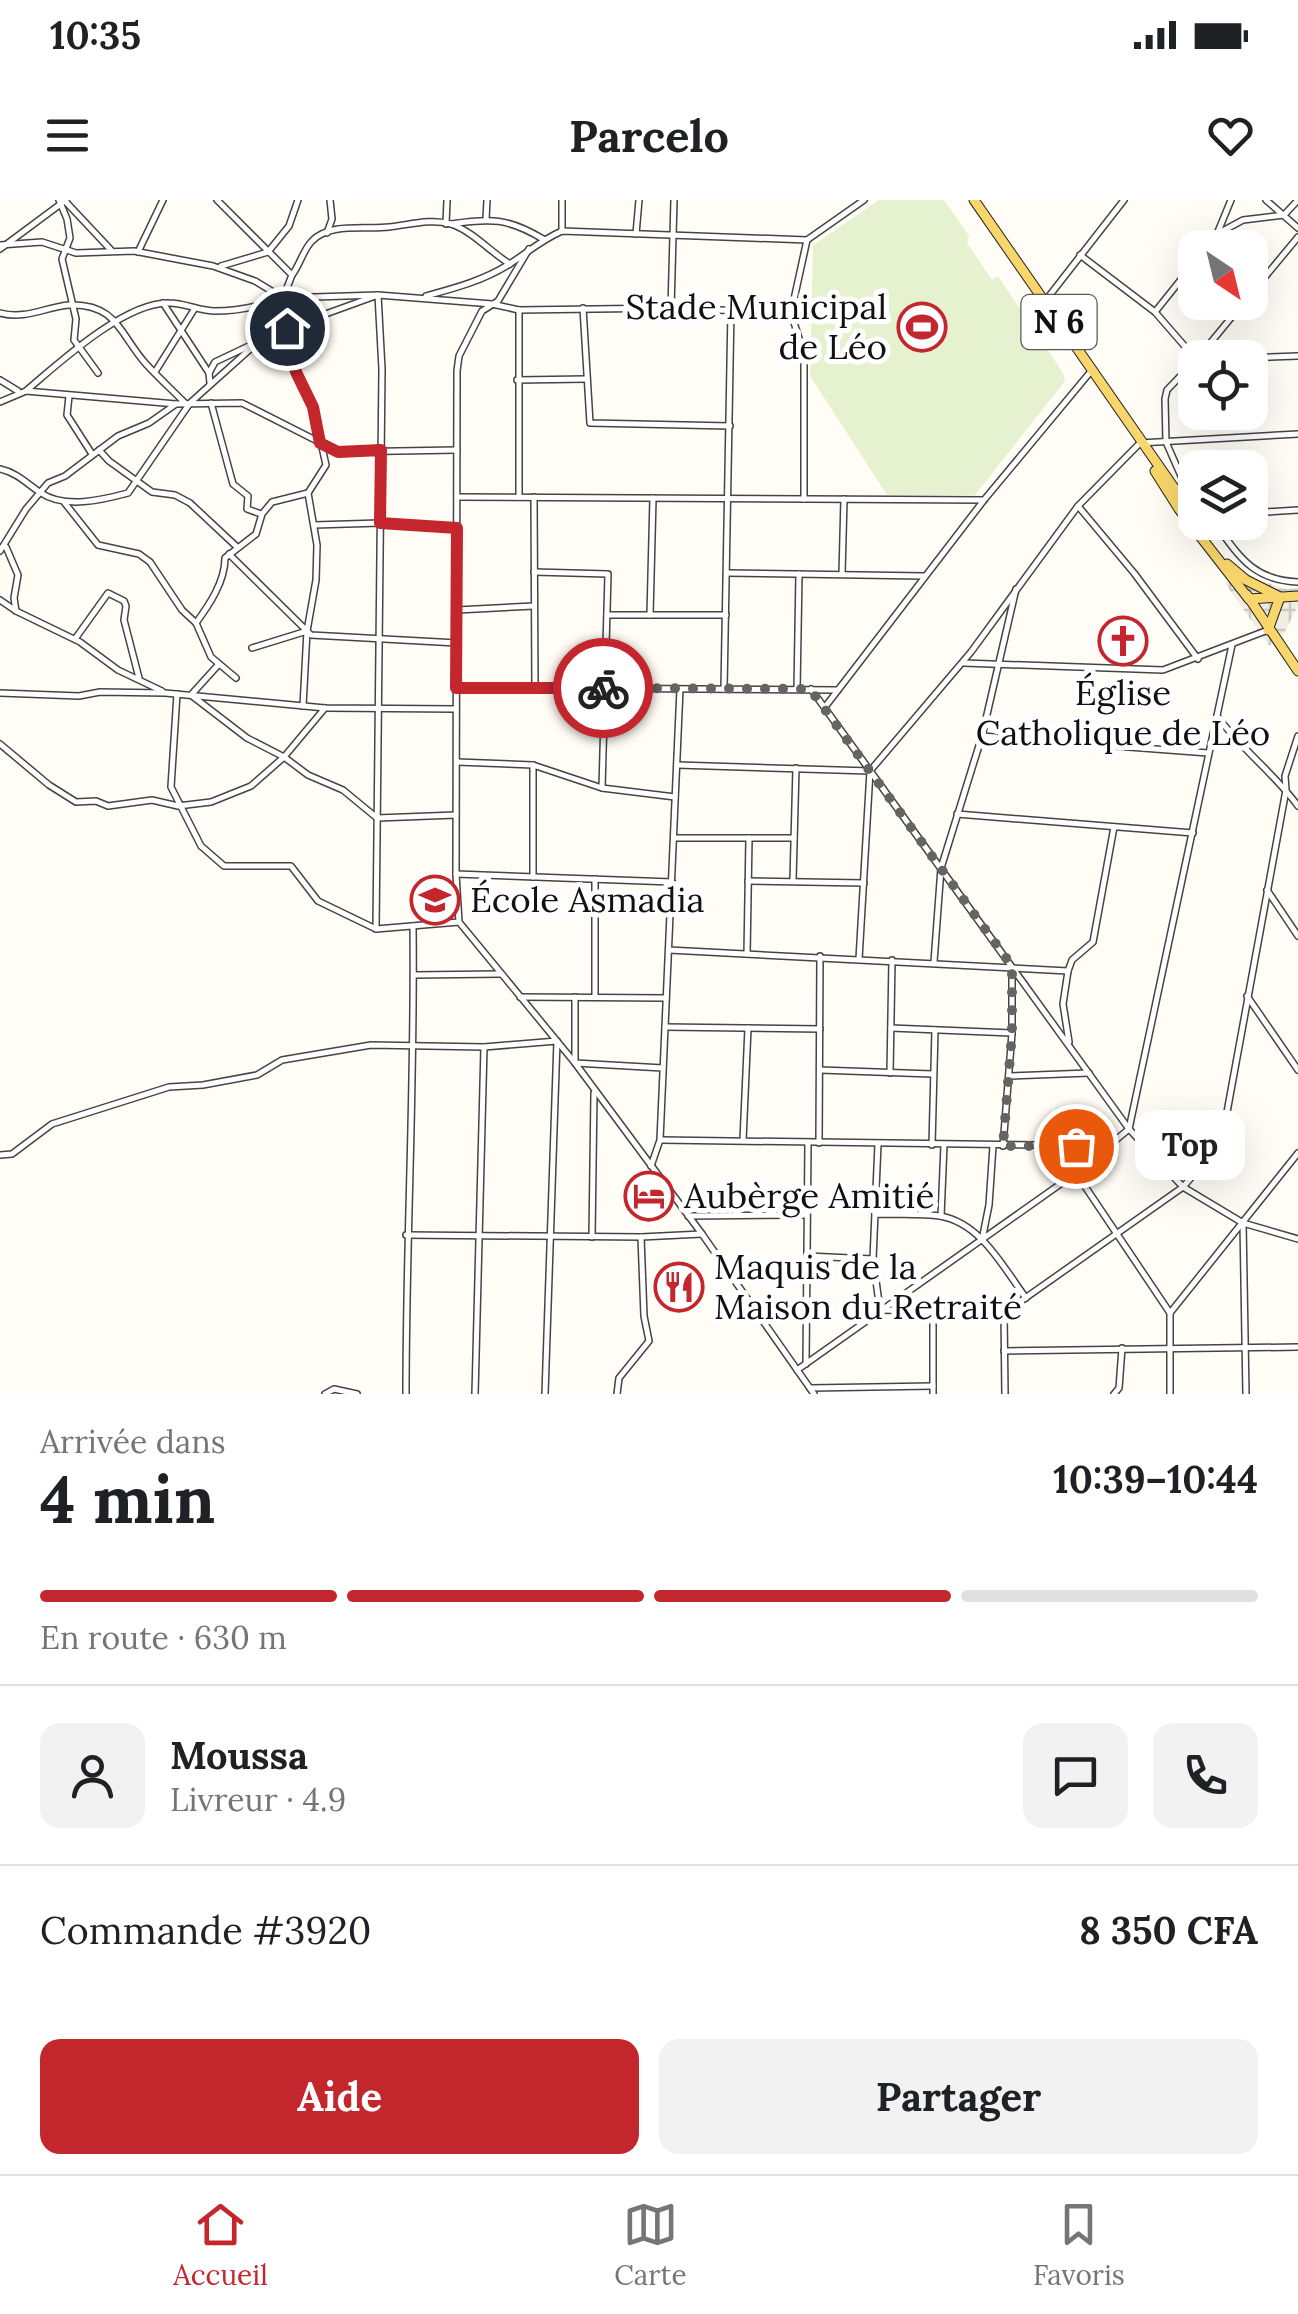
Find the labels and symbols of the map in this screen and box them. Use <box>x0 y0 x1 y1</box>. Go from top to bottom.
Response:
north arrow <box>1178 230 1268 320</box>
place label: Stade Municipal de Léo <box>626 284 887 369</box>
pin <box>245 286 330 371</box>
road number: N 6 <box>1022 295 1096 349</box>
sports icon: Stade Municipal de Léo <box>896 301 948 353</box>
church icon: Église Catholique de Léo <box>1097 615 1149 667</box>
courier <box>553 638 653 738</box>
place label: Église Catholique de Léo <box>976 670 1270 755</box>
school or university icon: École Asmadia <box>409 874 461 926</box>
place label: École Asmadia <box>470 877 705 922</box>
pin <box>1034 1104 1119 1189</box>
callout: Top <box>1136 1111 1246 1181</box>
hotel icon: Aubèrge Amitié <box>623 1170 675 1222</box>
place label: Aubèrge Amitié <box>683 1173 934 1218</box>
place label: Maquis de la Maison du Retraité <box>714 1244 1022 1329</box>
restaurant icon: Maquis de la Maison du Retraité <box>653 1261 705 1313</box>

